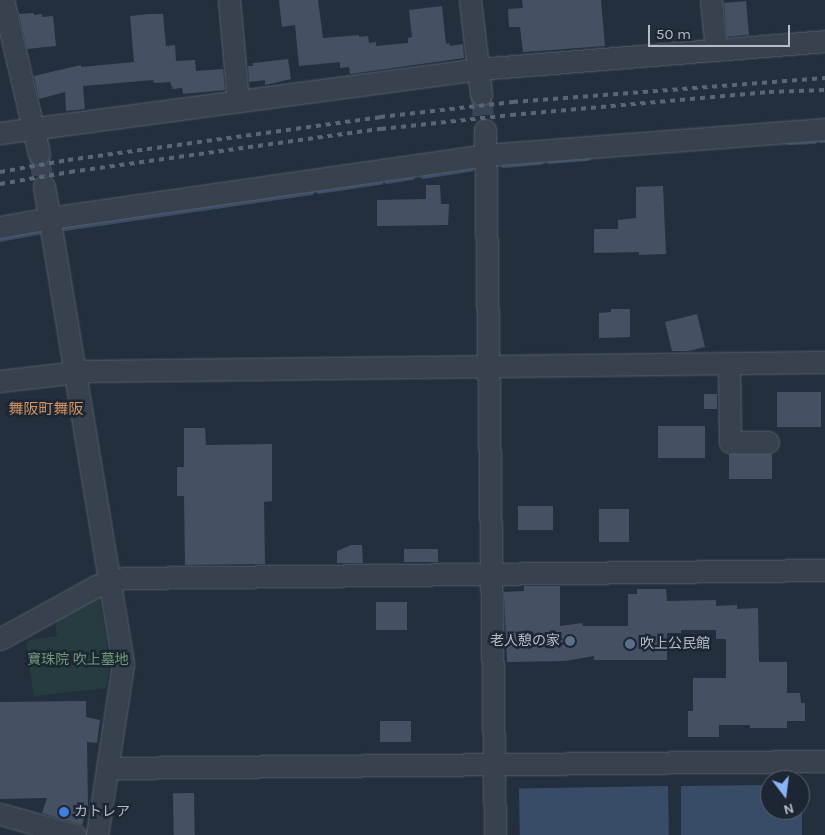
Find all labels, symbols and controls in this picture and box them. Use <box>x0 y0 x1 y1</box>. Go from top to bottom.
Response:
scale bar <box>650 15 792 47</box>
text: 50 m <box>656 25 691 43</box>
district label: 舞阪町舞阪 <box>9 401 83 419</box>
place label: 老人憩の家 <box>490 633 560 649</box>
marker: 老人憩の家 <box>564 635 576 647</box>
place label: 吹上公民館 <box>640 636 710 652</box>
marker: 吹上公民館 <box>624 638 636 650</box>
park label: 寶珠院 吹上墓地 <box>27 652 129 668</box>
north arrow <box>760 770 810 820</box>
text: N <box>782 799 796 819</box>
place label: カトレア <box>74 804 130 820</box>
marker: カトレア <box>58 806 70 818</box>

